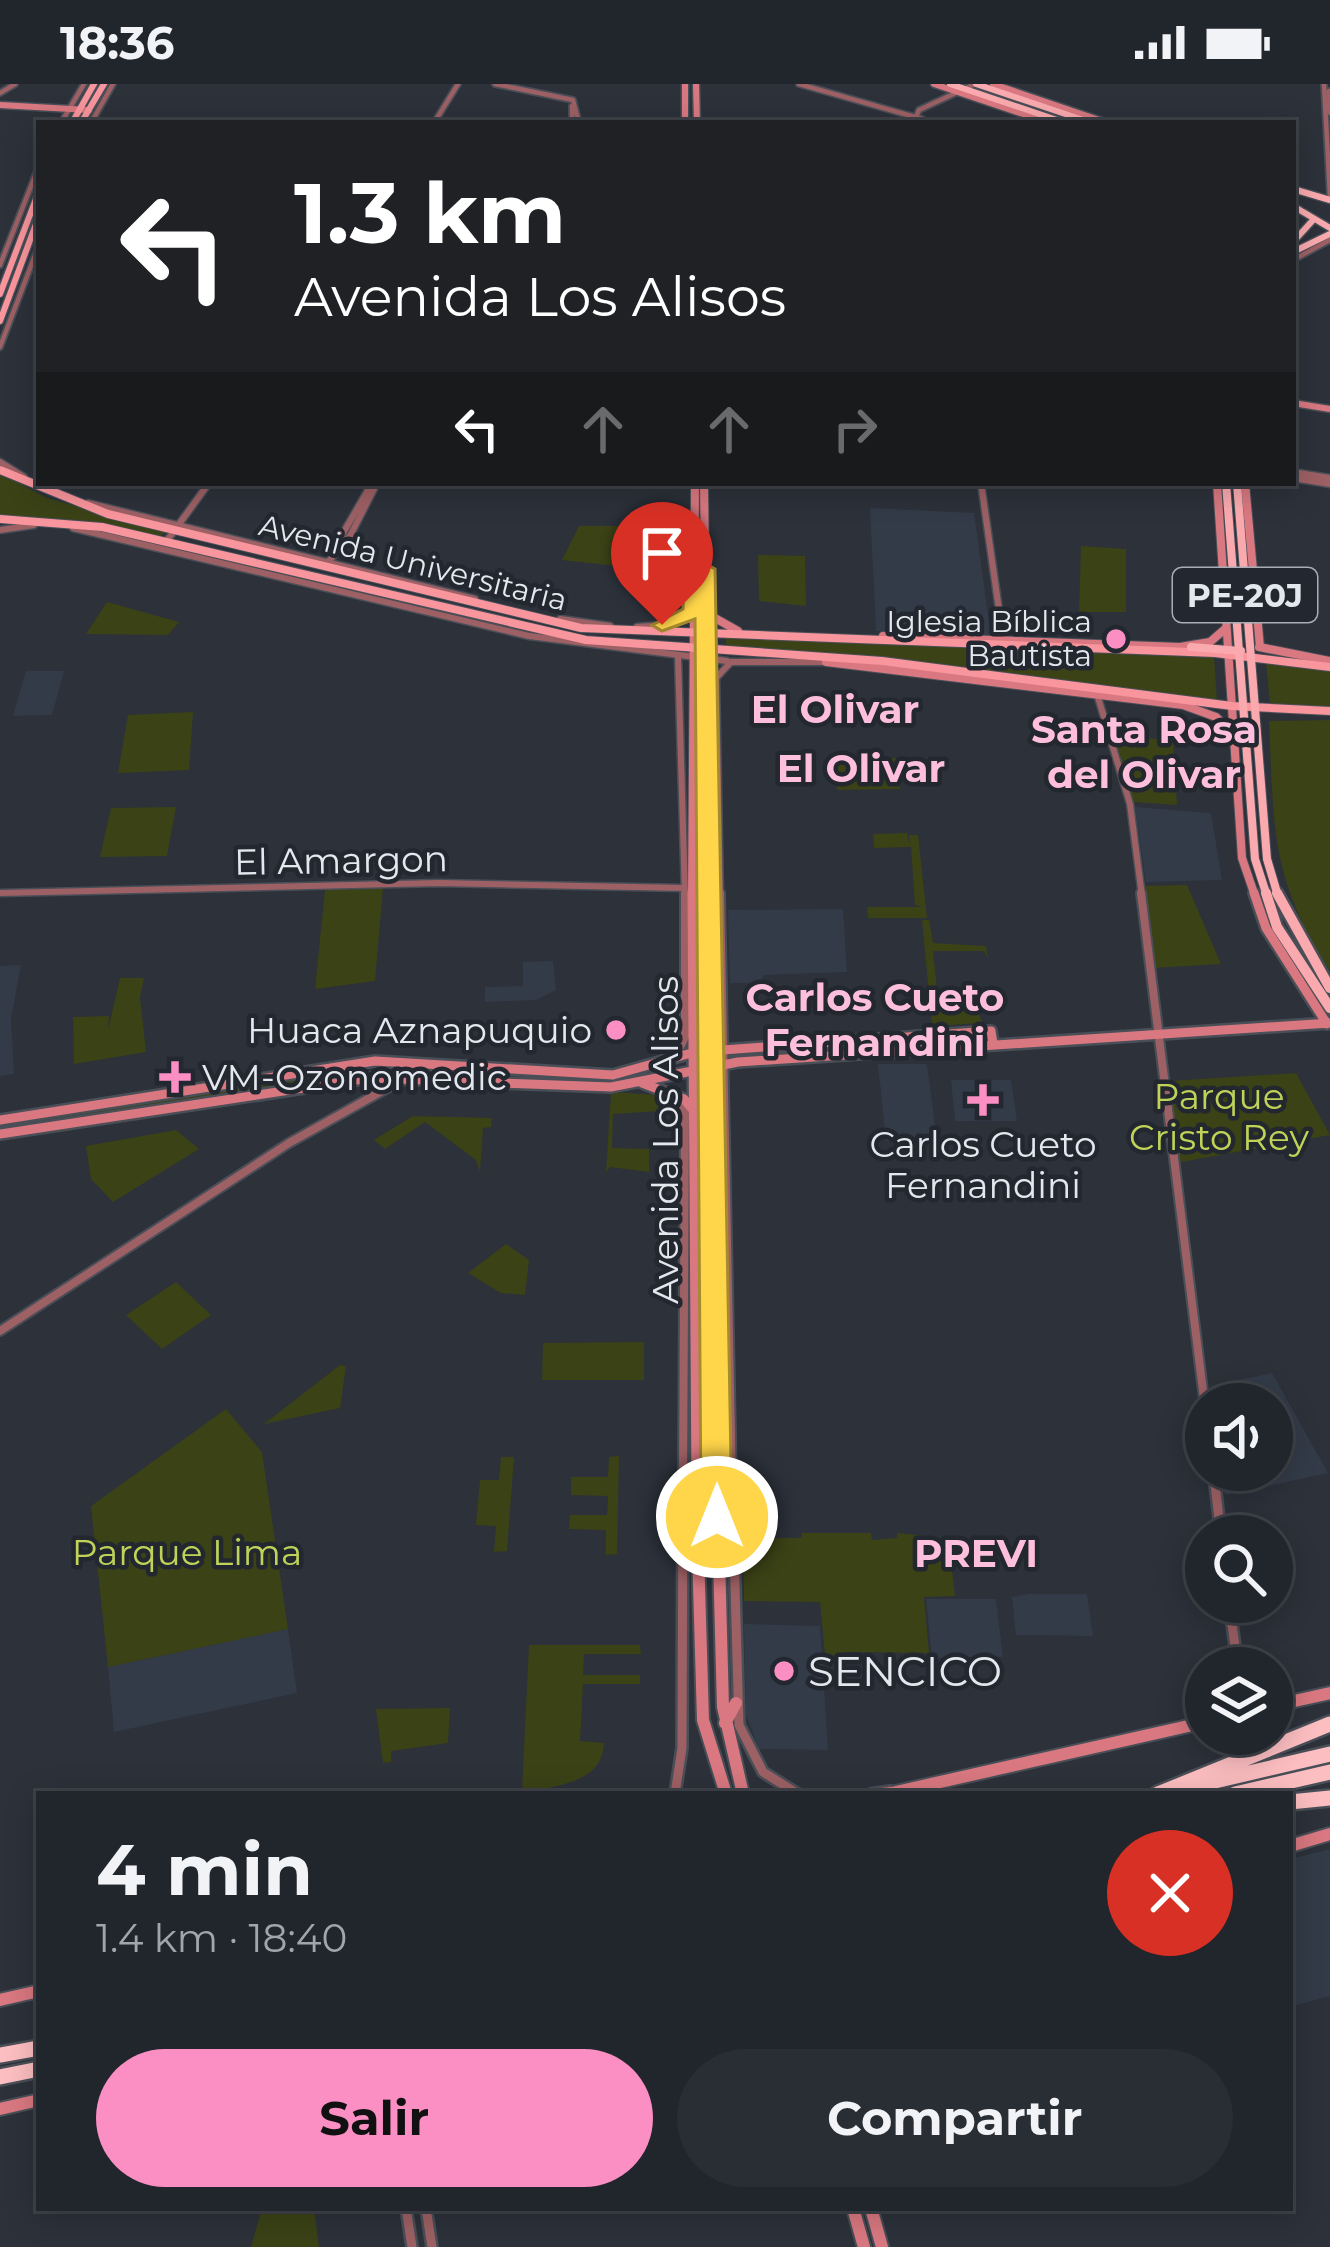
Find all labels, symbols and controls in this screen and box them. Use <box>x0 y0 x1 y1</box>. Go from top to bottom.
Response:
text: 18:36 <box>60 15 174 70</box>
text: 1.3 km <box>294 162 566 264</box>
icon: left <box>96 168 252 324</box>
text: Avenida Los Alisos <box>294 264 786 330</box>
icon: left <box>444 396 510 462</box>
icon: ahead <box>570 396 636 462</box>
icon: ahead <box>696 396 762 462</box>
icon: right <box>822 396 888 462</box>
pin <box>611 502 713 625</box>
street label: Avenida Universitaria <box>255 506 571 619</box>
icon: arrive <box>629 520 695 586</box>
road number: PE-20J <box>1173 568 1317 622</box>
place label: Iglesia Bíblica Bautista <box>886 603 1092 674</box>
marker: Iglesia Bíblica Bautista <box>1103 626 1129 652</box>
district label: El Olivar <box>751 685 919 733</box>
district label: Santa Rosa del Olivar <box>1031 705 1257 798</box>
district label: El Olivar <box>777 744 945 792</box>
street label: El Amargon <box>234 836 448 884</box>
district label: Carlos Cueto Fernandini <box>746 973 1004 1066</box>
street label: Avenida Los Alisos <box>643 976 687 1304</box>
place label: Huaca Aznapuquio <box>247 1008 592 1052</box>
marker: Huaca Aznapuquio <box>603 1017 629 1043</box>
place label: VM-Ozonomedic <box>202 1055 507 1099</box>
marker: VM-Ozonomedic <box>159 1061 191 1093</box>
park label: Parque Cristo Rey <box>1129 1074 1309 1159</box>
marker: Carlos Cueto Fernandini <box>967 1084 999 1116</box>
place label: Carlos Cueto Fernandini <box>869 1122 1097 1207</box>
map controls <box>1185 1383 1293 1755</box>
button: sound <box>1185 1383 1293 1491</box>
position arrow <box>654 1454 780 1580</box>
button: search <box>1185 1515 1293 1623</box>
district label: PREVI <box>914 1529 1038 1577</box>
park label: Parque Lima <box>72 1530 302 1574</box>
place label: SENCICO <box>808 1645 1002 1697</box>
button: layers <box>1185 1647 1293 1755</box>
marker: SENCICO <box>771 1658 797 1684</box>
text: 4 min <box>96 1825 313 1913</box>
button: close <box>1107 1830 1233 1956</box>
text: 1.4 km · 18:40 <box>96 1914 347 1962</box>
button: Salir <box>96 2049 653 2187</box>
button: Compartir <box>677 2049 1233 2187</box>

